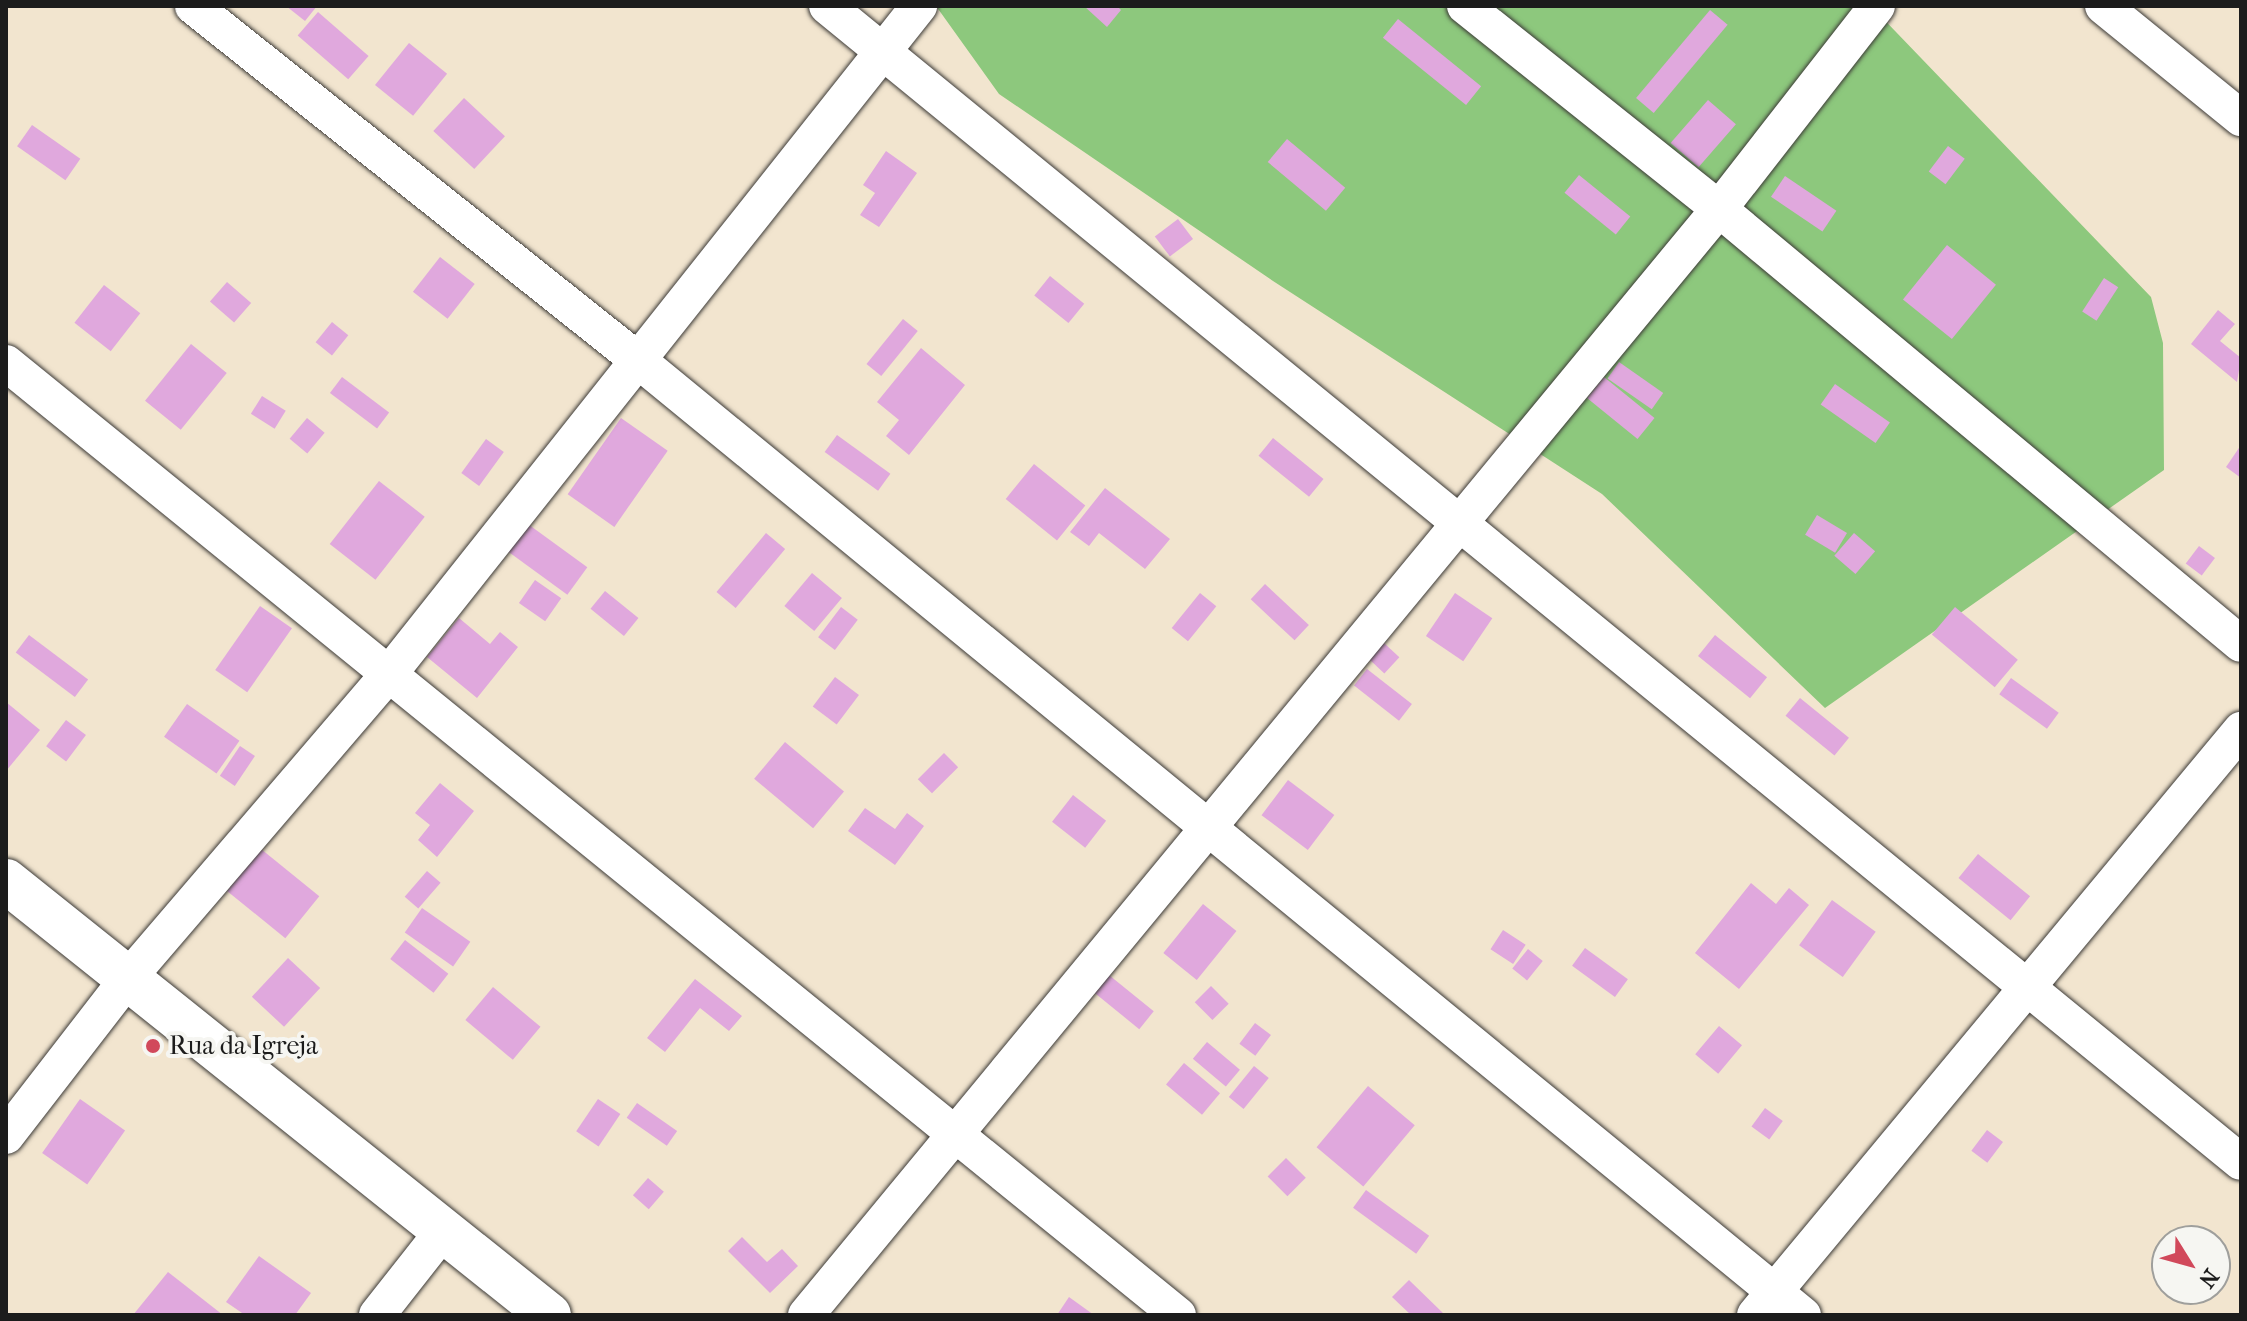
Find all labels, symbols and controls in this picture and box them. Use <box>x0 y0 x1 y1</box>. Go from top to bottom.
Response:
place label: Rua da Igreja <box>169 1030 318 1062</box>
marker: Rua da Igreja <box>144 1037 162 1055</box>
north arrow <box>2151 1225 2231 1305</box>
text: N <box>2193 1264 2224 1293</box>

